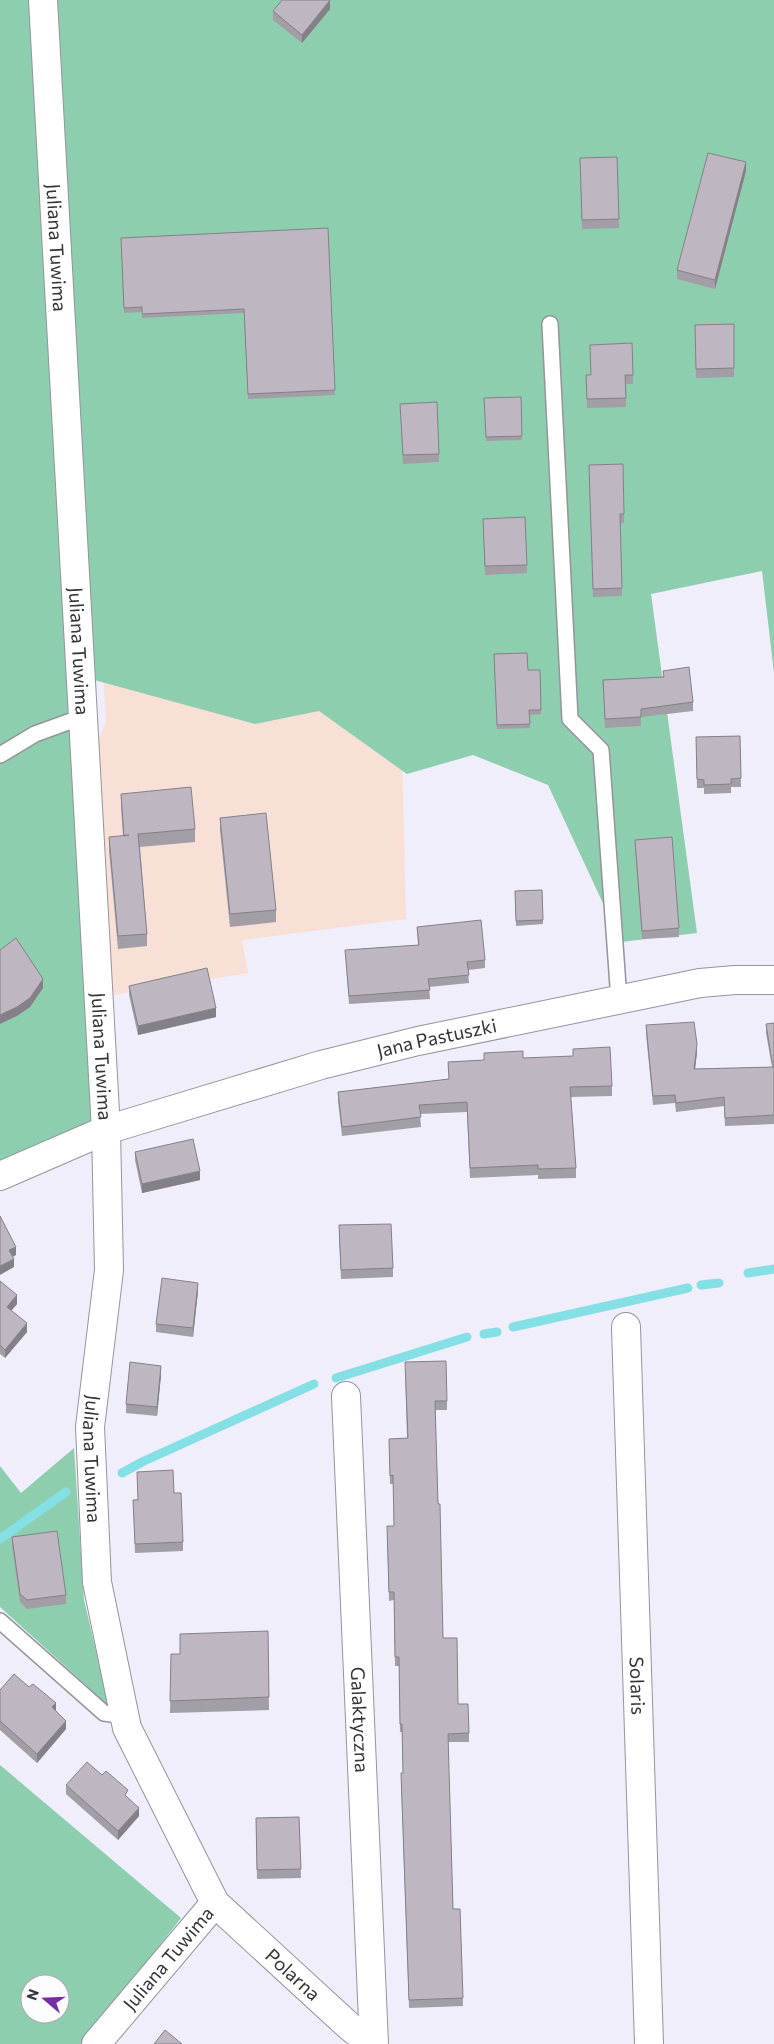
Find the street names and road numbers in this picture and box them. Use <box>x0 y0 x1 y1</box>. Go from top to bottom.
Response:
street label: Juliana Tuwima <box>42 183 72 312</box>
street label: Juliana Tuwima <box>65 586 95 716</box>
street label: Juliana Tuwima <box>87 992 117 1121</box>
street label: Jana Pastuszki <box>374 1013 499 1062</box>
street label: Juliana Tuwima <box>79 1394 106 1523</box>
street label: Solaris <box>626 1656 650 1715</box>
street label: Galaktyczna <box>347 1666 374 1773</box>
street label: Juliana Tuwima <box>118 1902 218 2014</box>
street label: Polarna <box>261 1943 325 2005</box>

